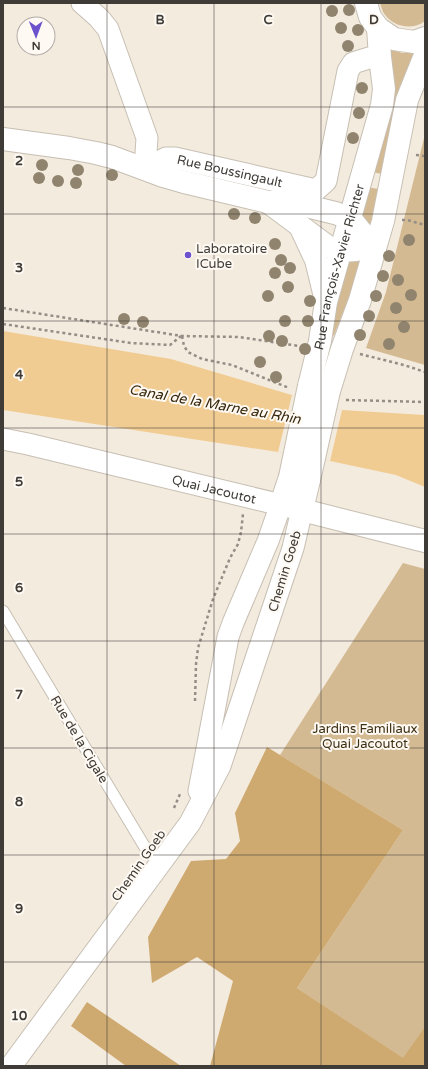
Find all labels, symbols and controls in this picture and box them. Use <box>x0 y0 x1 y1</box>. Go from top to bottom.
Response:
text: B <box>155 12 165 28</box>
text: C <box>263 12 273 28</box>
text: D <box>369 12 379 28</box>
north arrow <box>16 16 56 56</box>
text: N <box>32 39 41 52</box>
street label: Rue Boussingault <box>175 152 284 191</box>
text: 2 <box>15 153 23 169</box>
street label: Rue François-Xavier Richter <box>311 182 368 352</box>
place label: Laboratoire ICube <box>196 241 267 272</box>
marker: Laboratoire ICube <box>183 250 193 260</box>
text: 3 <box>15 260 23 276</box>
text: 4 <box>15 367 24 383</box>
water label: Canal de la Marne au Rhin <box>128 381 302 428</box>
street label: Quai Jacoutot <box>170 472 258 508</box>
text: 5 <box>15 474 23 490</box>
street label: Chemin Goeb <box>265 529 305 614</box>
text: 6 <box>15 580 23 596</box>
text: 7 <box>15 687 23 703</box>
street label: Rue de la Cigale <box>47 693 112 786</box>
park label: Jardins Familiaux Quai Jacoutot <box>312 721 418 752</box>
text: 8 <box>15 794 23 810</box>
street label: Chemin Goeb <box>108 827 169 905</box>
text: 9 <box>15 901 23 917</box>
text: 10 <box>11 1008 27 1024</box>

